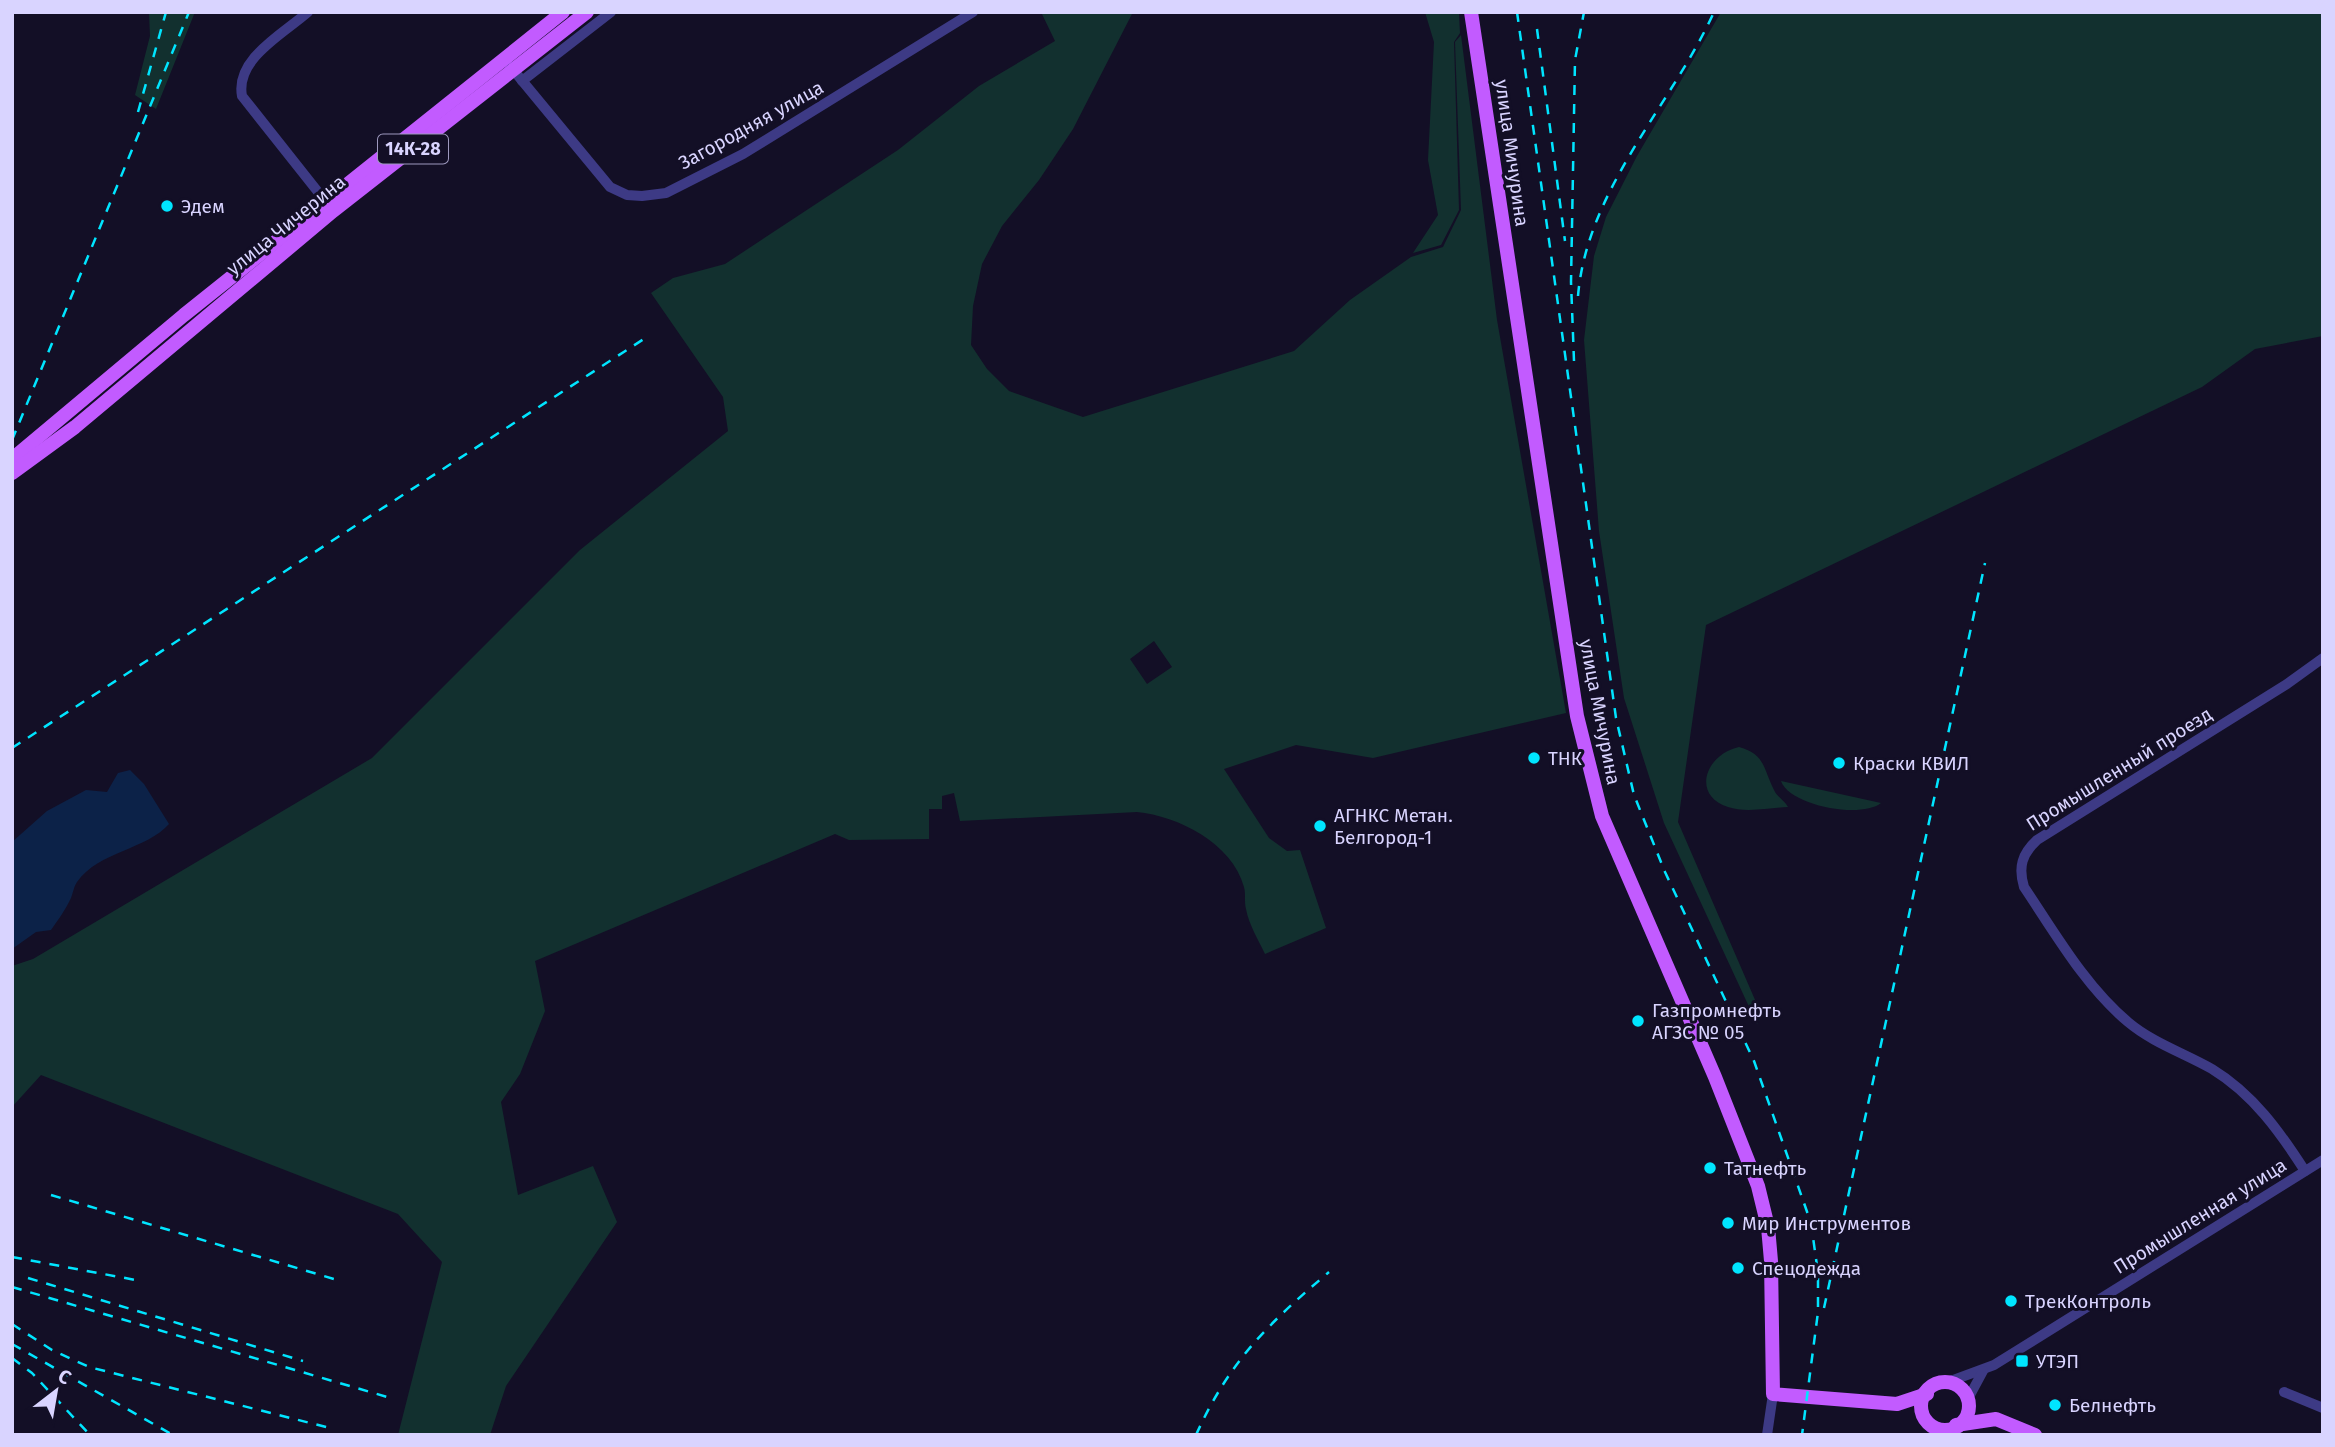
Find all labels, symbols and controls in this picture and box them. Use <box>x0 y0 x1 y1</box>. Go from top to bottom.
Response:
street label: Загородняя улица <box>675 76 827 174</box>
street label: улица Мичурина <box>1490 78 1534 228</box>
road number: 14К-28 <box>378 134 448 164</box>
street label: улица Чичерина <box>222 170 350 280</box>
place label: Эдем <box>181 195 225 218</box>
marker: Эдем <box>159 198 175 214</box>
street label: улица Мичурина <box>1575 637 1625 787</box>
street label: Промышленный проезд <box>2022 702 2216 836</box>
place label: ТНК <box>1548 747 1582 770</box>
marker: ТНК <box>1526 750 1542 766</box>
place label: Краски КВИЛ <box>1853 752 1969 775</box>
marker: Краски КВИЛ <box>1831 755 1847 771</box>
place label: АГНКС Метан. Белгород-1 <box>1334 804 1453 849</box>
marker: АГНКС Метан. Белгород-1 <box>1312 818 1328 834</box>
place label: Газпромнефть АГЗС № 05 <box>1652 999 1781 1044</box>
marker: Газпромнефть АГЗС № 05 <box>1630 1013 1646 1029</box>
street label: Промышленная улица <box>2109 1153 2291 1279</box>
place label: Татнефть <box>1724 1157 1807 1180</box>
marker: Татнефть <box>1702 1160 1718 1176</box>
place label: Мир Инструментов <box>1742 1212 1911 1235</box>
marker: Мир Инструментов <box>1720 1215 1736 1231</box>
place label: Спецодежда <box>1752 1257 1861 1280</box>
marker: Спецодежда <box>1730 1260 1746 1276</box>
place label: ТрекКонтроль <box>2025 1290 2151 1313</box>
marker: ТрекКонтроль <box>2003 1293 2019 1309</box>
place label: УТЭП <box>2036 1350 2079 1373</box>
marker: УТЭП <box>2014 1353 2030 1369</box>
north arrow <box>21 1356 91 1426</box>
text: С <box>54 1364 75 1390</box>
place label: Белнефть <box>2069 1394 2156 1417</box>
marker: Белнефть <box>2047 1397 2063 1413</box>

